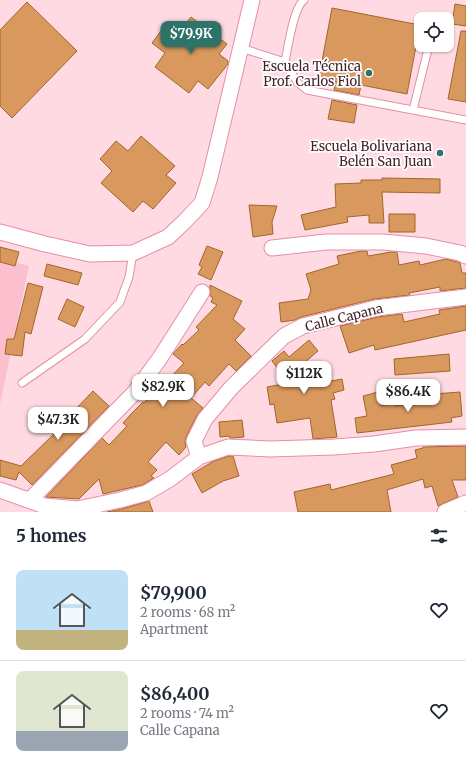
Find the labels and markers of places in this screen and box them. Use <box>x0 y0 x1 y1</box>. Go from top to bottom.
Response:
pin: $79.9K <box>158 21 224 55</box>
place label: Escuela Técnica Prof. Carlos Fiol <box>262 58 361 90</box>
marker: Escuela Técnica Prof. Carlos Fiol <box>364 68 374 78</box>
place label: Escuela Bolivariana Belén San Juan <box>310 138 432 170</box>
marker: Escuela Bolivariana Belén San Juan <box>435 148 445 158</box>
pin: $112K <box>276 361 332 395</box>
pin: $82.9K <box>130 374 196 408</box>
pin: $86.4K <box>375 379 441 413</box>
pin: $47.3K <box>25 407 91 441</box>

